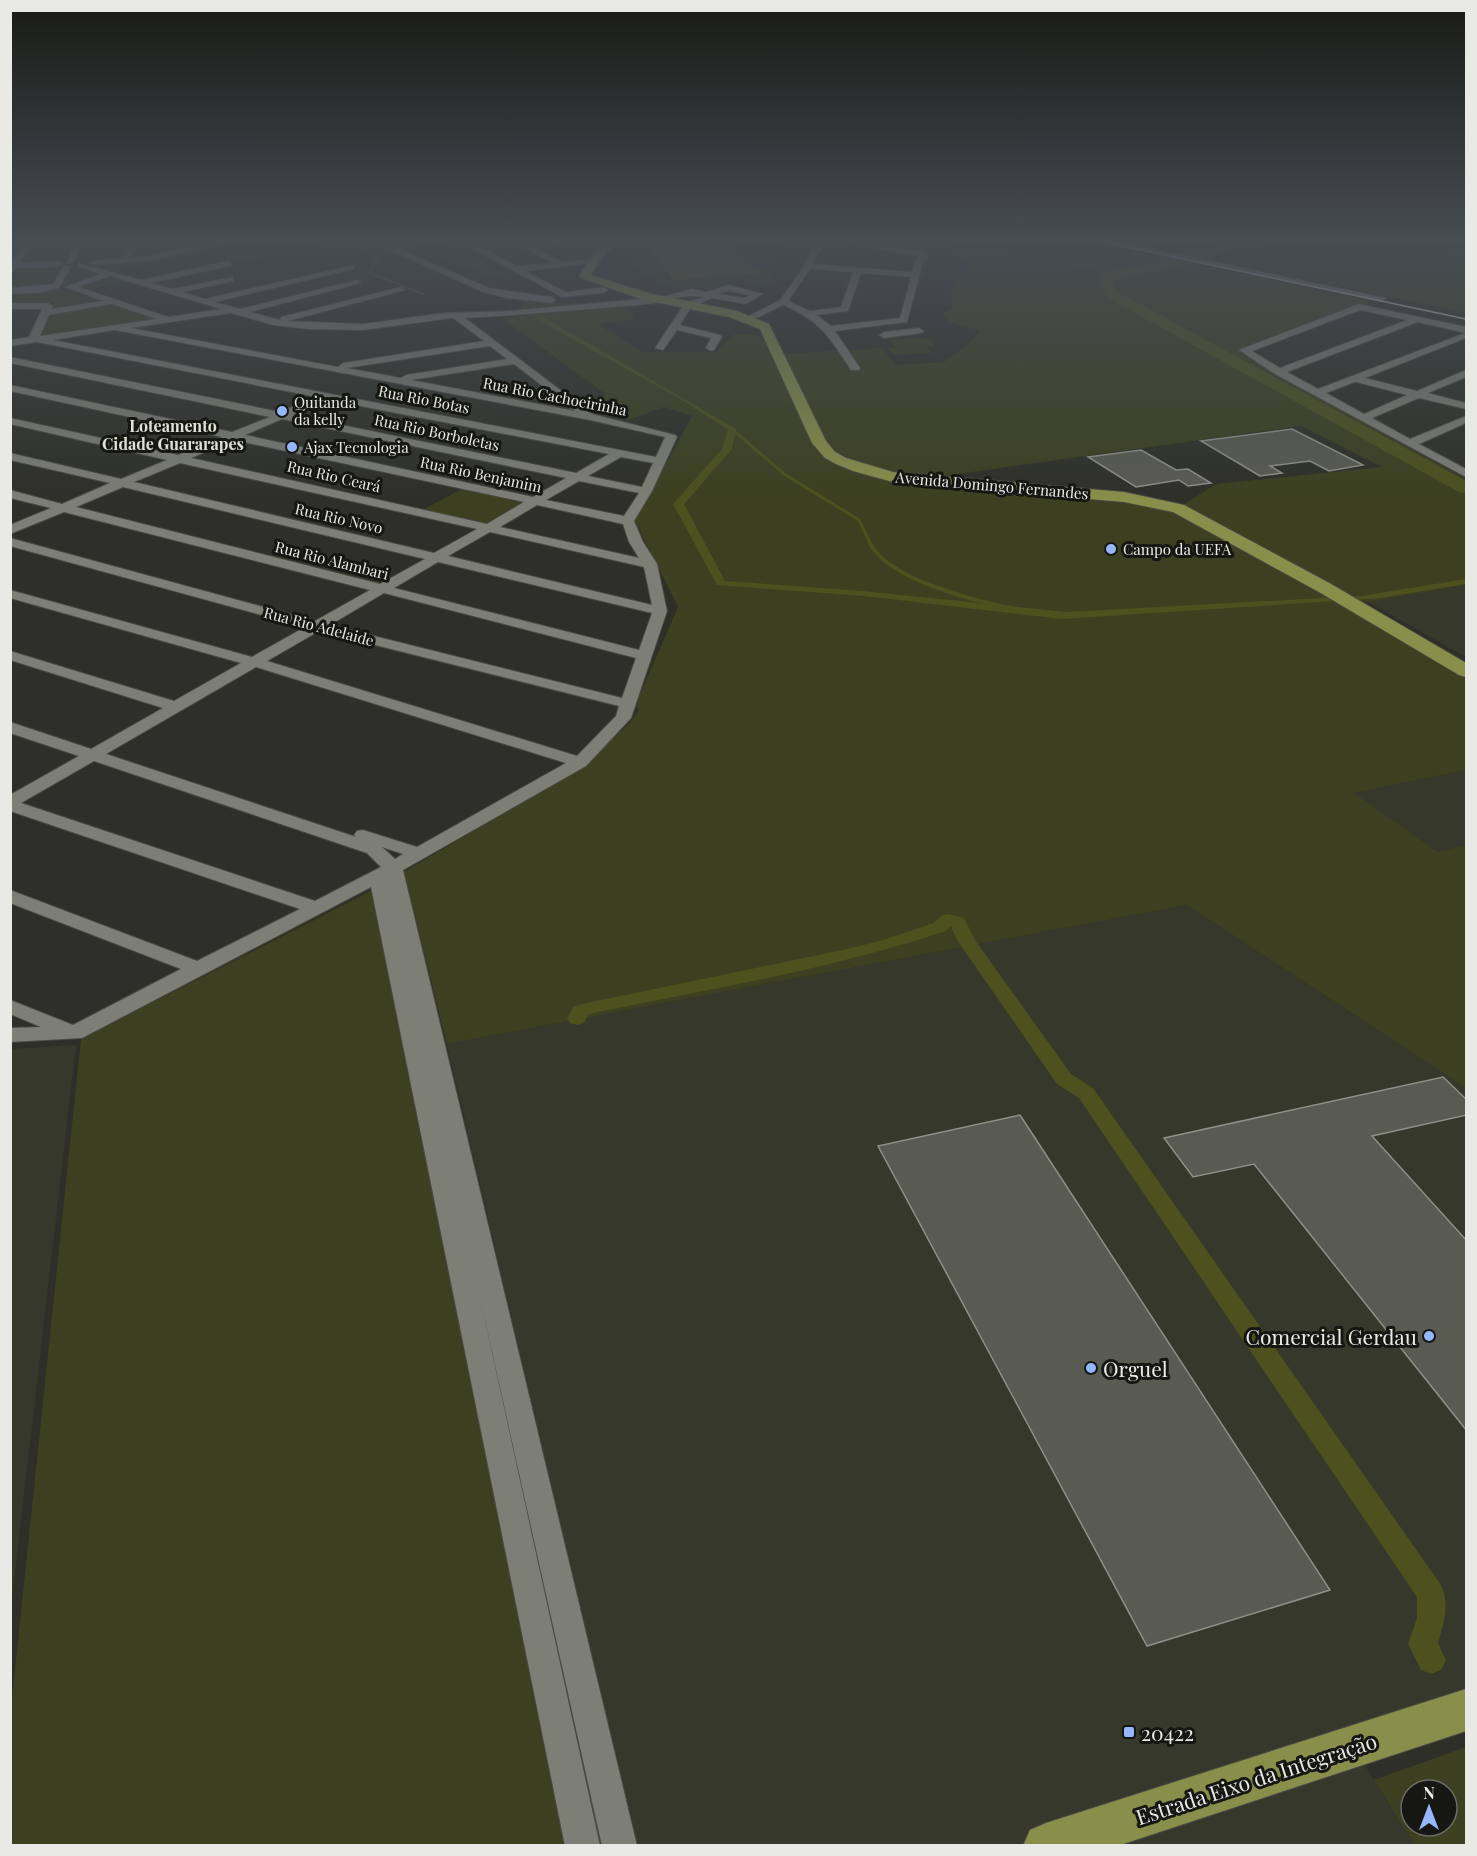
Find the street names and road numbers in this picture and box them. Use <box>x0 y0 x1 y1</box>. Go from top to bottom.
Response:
street label: Rua Rio Cachoeirinha <box>481 372 629 420</box>
street label: Rua Rio Botas <box>377 380 471 418</box>
street label: Rua Rio Borboletas <box>373 409 501 455</box>
street label: Rua Rio Benjamim <box>418 451 544 497</box>
street label: Rua Rio Ceará <box>285 456 383 497</box>
street label: Avenida Domingo Fernandes <box>894 467 1089 503</box>
street label: Rua Rio Novo <box>293 498 385 538</box>
street label: Rua Rio Alambari <box>273 536 392 584</box>
street label: Rua Rio Adelaide <box>262 602 376 650</box>
street label: Estrada Eixo da Integração <box>1132 1726 1380 1830</box>

